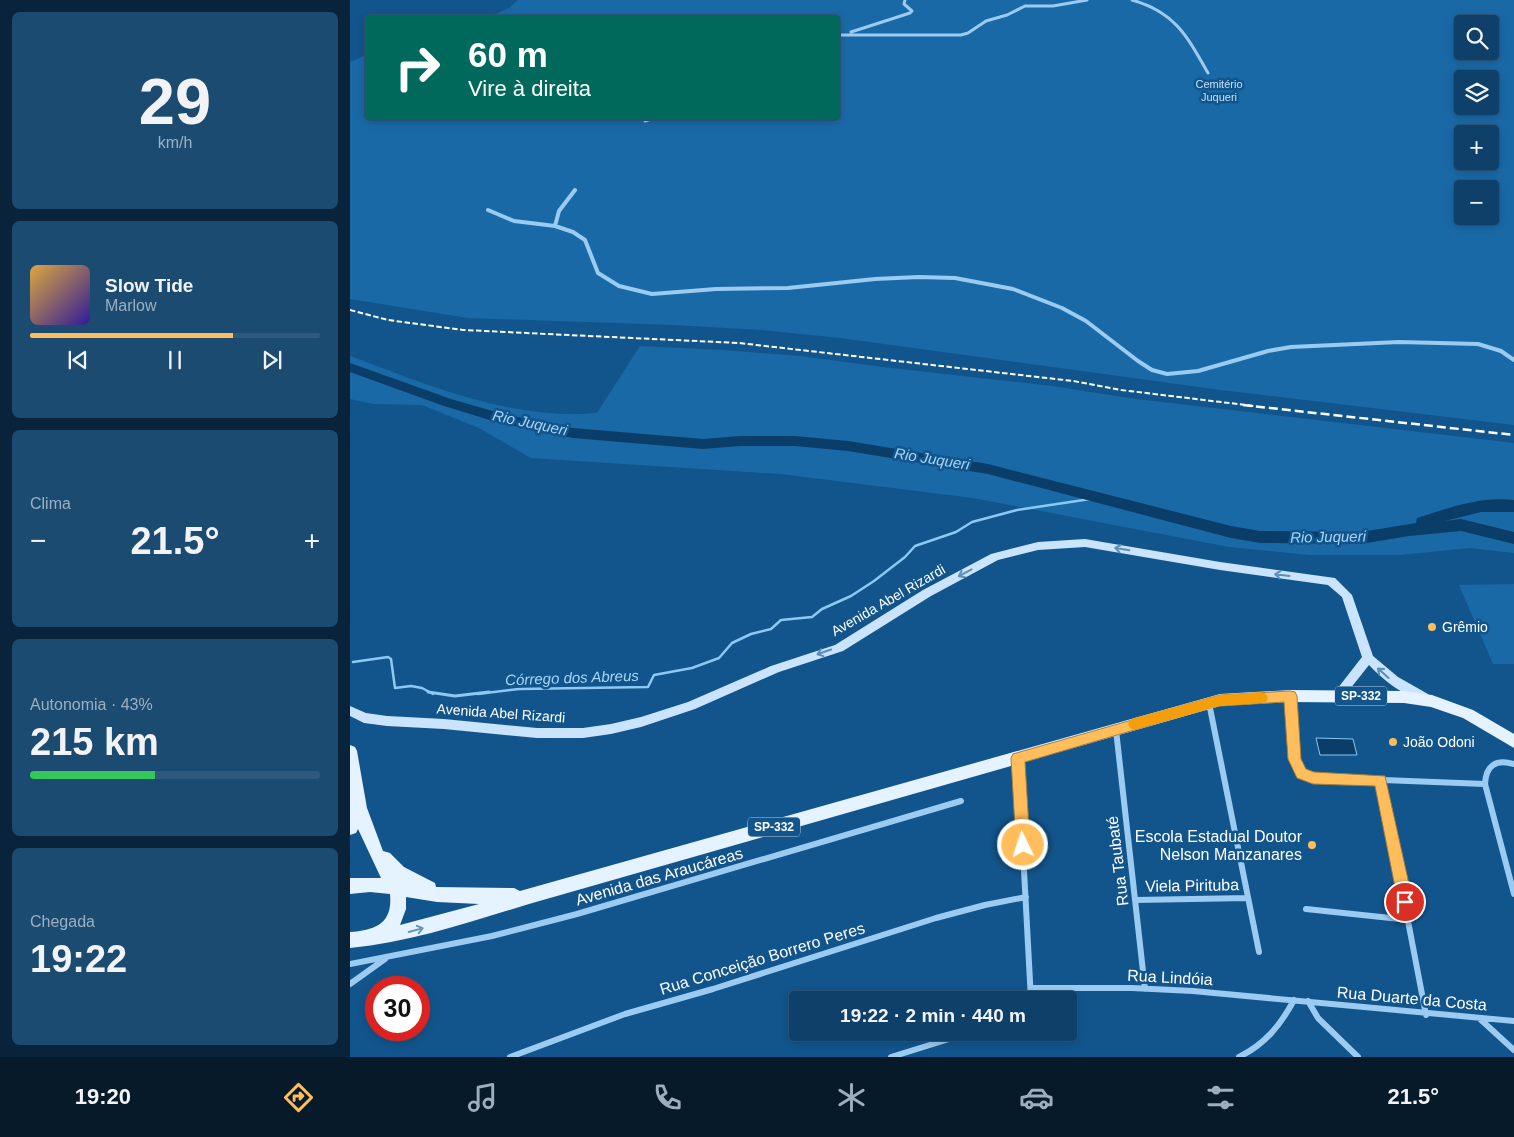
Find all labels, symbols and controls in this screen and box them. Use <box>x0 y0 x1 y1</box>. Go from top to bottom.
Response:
map controls <box>1454 15 1499 225</box>
button: search <box>1454 15 1499 60</box>
icon: right <box>385 35 450 100</box>
text: 60 m <box>468 35 548 74</box>
text: 29 <box>139 65 211 138</box>
button: layers <box>1454 70 1499 115</box>
text: Vire à direita <box>468 76 591 101</box>
park label: Cemitério Juqueri <box>1195 78 1243 103</box>
button: + <box>1454 125 1499 170</box>
text: km/h <box>158 134 192 151</box>
button: − <box>1454 180 1499 225</box>
text: Slow Tide <box>105 275 193 296</box>
text: Marlow <box>105 297 157 314</box>
icon: previous <box>64 346 92 374</box>
icon: pause <box>161 346 189 374</box>
icon: next <box>258 346 286 374</box>
water label: Rio Juqueri <box>491 406 570 439</box>
water label: Rio Juqueri <box>893 444 972 473</box>
text: Clima <box>30 495 71 512</box>
text: 21.5° <box>130 520 220 562</box>
text: − <box>30 525 46 556</box>
text: + <box>304 525 320 556</box>
water label: Rio Juqueri <box>1290 527 1367 546</box>
one-way arrow <box>1114 544 1130 554</box>
street label: Avenida Abel Rizardi <box>828 561 948 639</box>
one-way arrow <box>958 569 973 578</box>
one-way arrow <box>1274 570 1290 580</box>
place label: Grêmio <box>1442 619 1488 635</box>
marker: Grêmio <box>1426 621 1438 633</box>
one-way arrow <box>816 648 832 658</box>
water label: Córrego dos Abreus <box>505 667 640 688</box>
one-way arrow <box>1377 667 1390 678</box>
road number: SP-332 <box>1335 686 1387 706</box>
text: Autonomia · 43% <box>30 696 153 713</box>
street label: Avenida Abel Rizardi <box>436 701 566 725</box>
text: 215 km <box>30 721 159 763</box>
place label: João Odoni <box>1403 734 1475 750</box>
marker: João Odoni <box>1387 736 1399 748</box>
street label: Rua Taubaté <box>1104 815 1131 907</box>
road number: SP-332 <box>748 818 800 836</box>
position arrow <box>996 818 1048 870</box>
place label: Escola Estadual Doutor Nelson Manzanares <box>1135 828 1303 863</box>
marker: Escola Estadual Doutor Nelson Manzanares <box>1306 839 1318 851</box>
street label: Avenida das Araucáreas <box>574 844 745 909</box>
street label: Viela Pirituba <box>1145 876 1239 895</box>
pin <box>1384 881 1426 923</box>
icon: arrive <box>1391 888 1419 916</box>
text: Chegada <box>30 913 95 930</box>
street label: Rua Conceição Borrero Peres <box>658 919 867 998</box>
one-way arrow <box>408 924 424 934</box>
text: 19:22 <box>30 938 127 980</box>
street label: Rua Lindóia <box>1127 967 1213 988</box>
speed limit sign: 30 <box>365 976 430 1041</box>
street label: Rua Duarte da Costa <box>1336 983 1488 1014</box>
text: 19:22 · 2 min · 440 m <box>840 1005 1026 1026</box>
icon: directions <box>281 1080 316 1115</box>
icon: music <box>465 1080 500 1115</box>
icon: phone <box>650 1080 685 1115</box>
icon: climate <box>834 1080 869 1115</box>
icon: car <box>1019 1080 1054 1115</box>
icon: filters <box>1203 1080 1238 1115</box>
text: 19:20 <box>75 1084 131 1109</box>
text: 21.5° <box>1388 1084 1439 1109</box>

